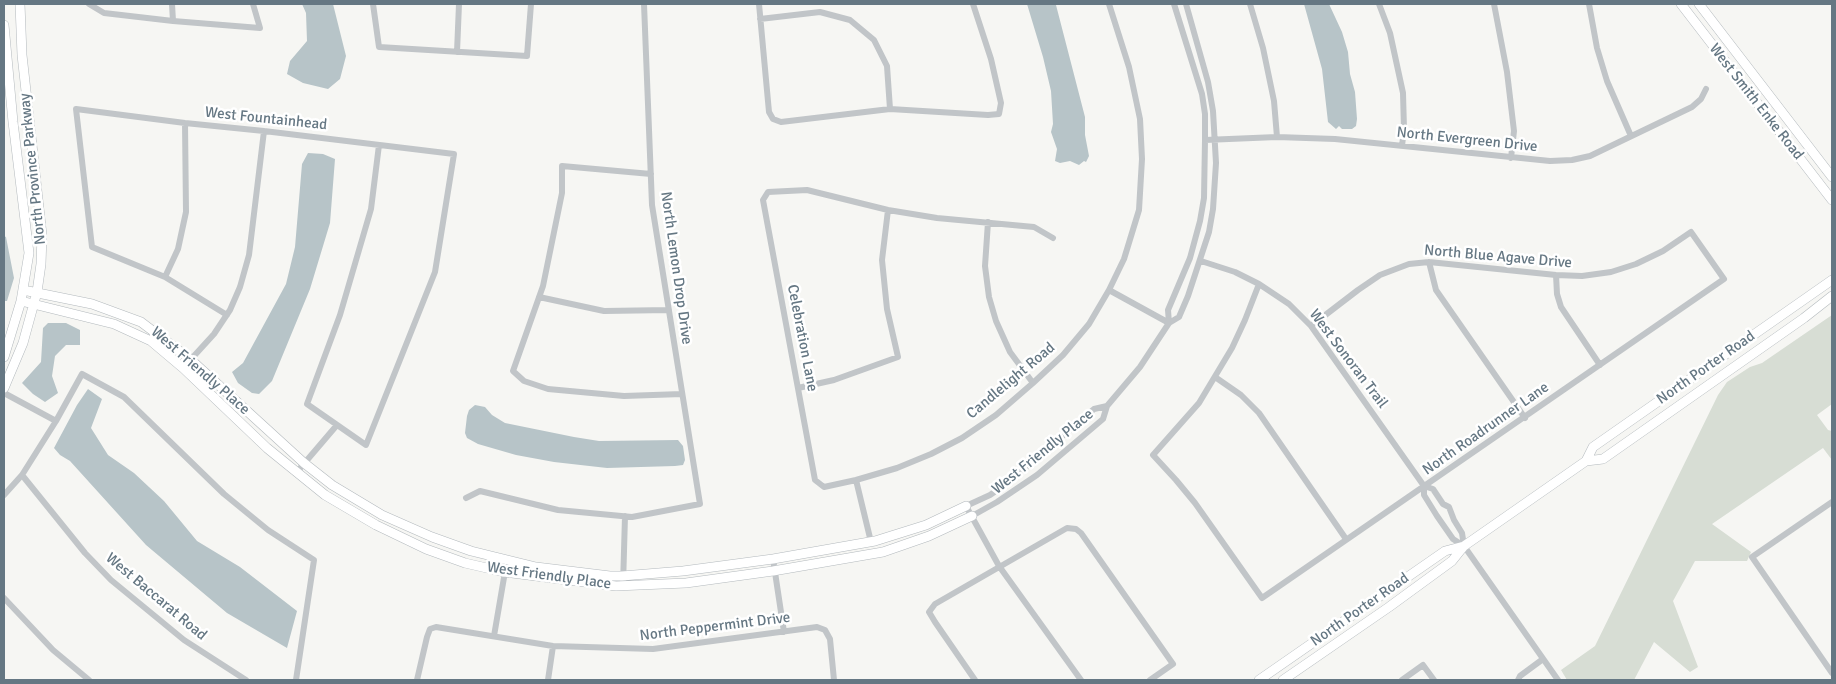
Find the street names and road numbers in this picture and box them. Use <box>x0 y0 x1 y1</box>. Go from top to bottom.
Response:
street label: West Smith Enke Road <box>1705 40 1807 164</box>
street label: North Province Parkway <box>16 92 50 246</box>
street label: West Fountainhead <box>204 104 328 134</box>
street label: North Evergreen Drive <box>1396 124 1538 156</box>
street label: North Lemon Drop Drive <box>656 190 696 346</box>
street label: North Blue Agave Drive <box>1423 242 1573 272</box>
street label: Celebration Lane <box>783 283 821 393</box>
street label: West Sonoran Trail <box>1305 306 1391 412</box>
street label: West Friendly Place <box>147 323 253 419</box>
street label: North Porter Road <box>1653 327 1759 409</box>
street label: Candlelight Road <box>963 339 1059 423</box>
street label: North Roadrunner Lane <box>1419 379 1553 479</box>
street label: West Friendly Place <box>989 406 1097 498</box>
street label: West Baccarat Road <box>102 549 210 645</box>
street label: West Friendly Place <box>486 558 612 594</box>
street label: North Porter Road <box>1307 569 1413 651</box>
street label: North Peppermint Drive <box>639 609 791 645</box>

